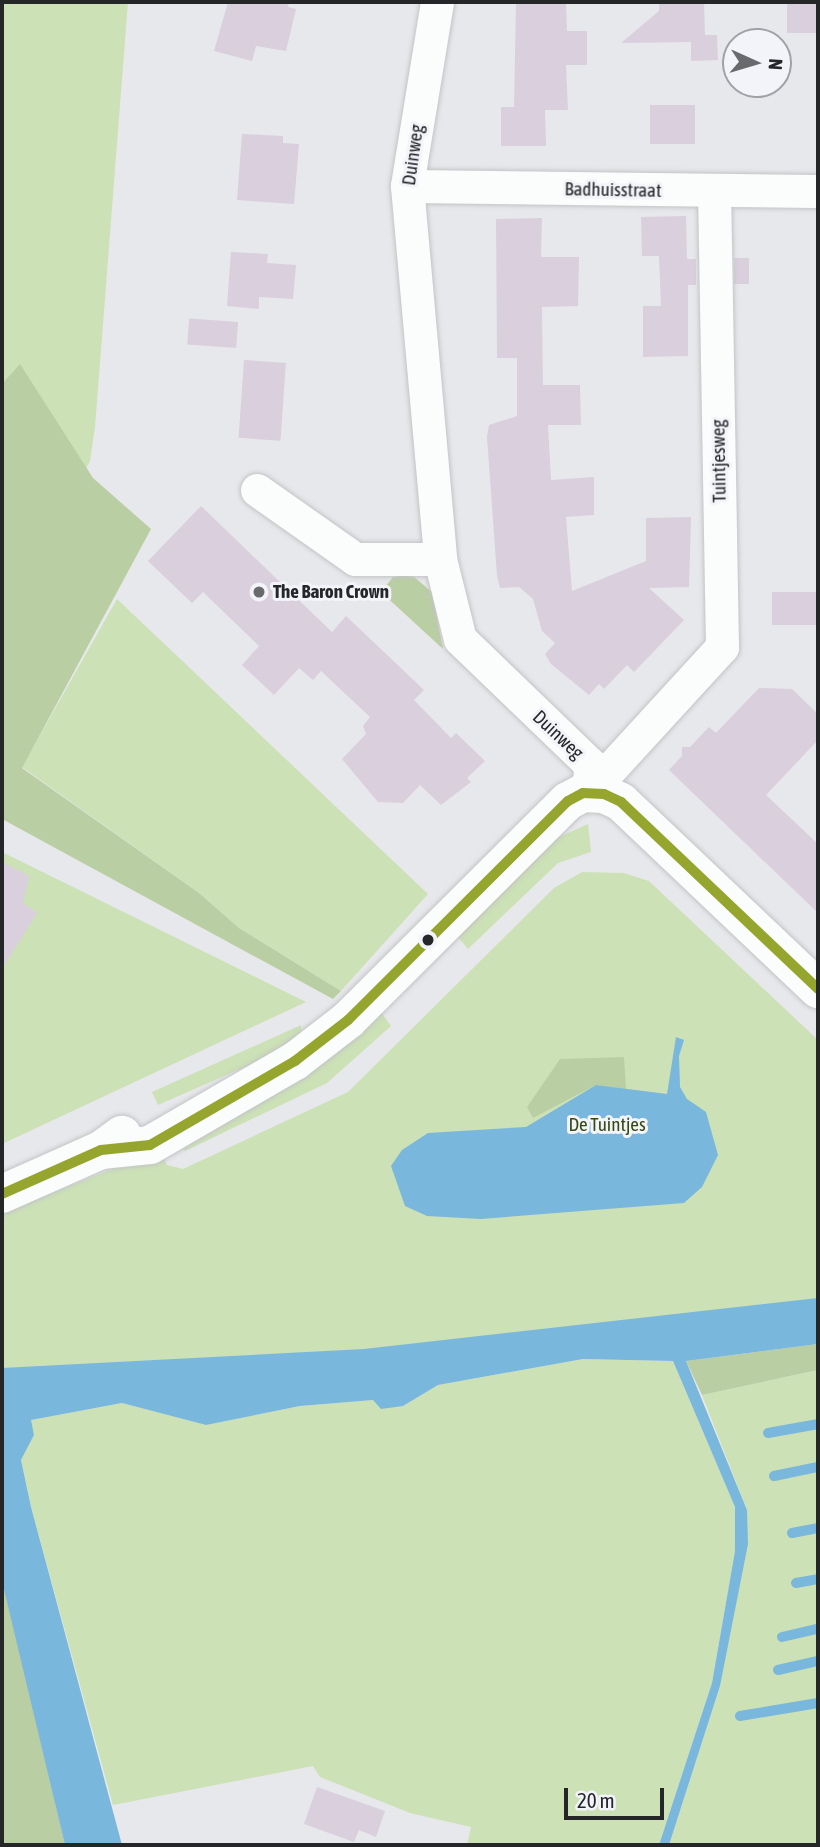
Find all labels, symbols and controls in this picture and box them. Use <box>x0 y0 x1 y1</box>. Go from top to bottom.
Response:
north arrow <box>722 28 792 98</box>
text: N <box>765 58 787 71</box>
street label: Duinweg <box>397 123 429 187</box>
street label: Badhuisstraat <box>564 178 662 202</box>
street label: Tuintjesweg <box>707 419 731 503</box>
place label: The Baron Crown <box>273 581 389 603</box>
marker: The Baron Crown <box>251 584 267 600</box>
street label: Duinweg <box>528 706 588 764</box>
unlabelled marker <box>421 933 435 947</box>
park label: De Tuintjes <box>568 1114 646 1136</box>
scale bar <box>568 1773 668 1817</box>
text: 20 m <box>577 1788 615 1812</box>

